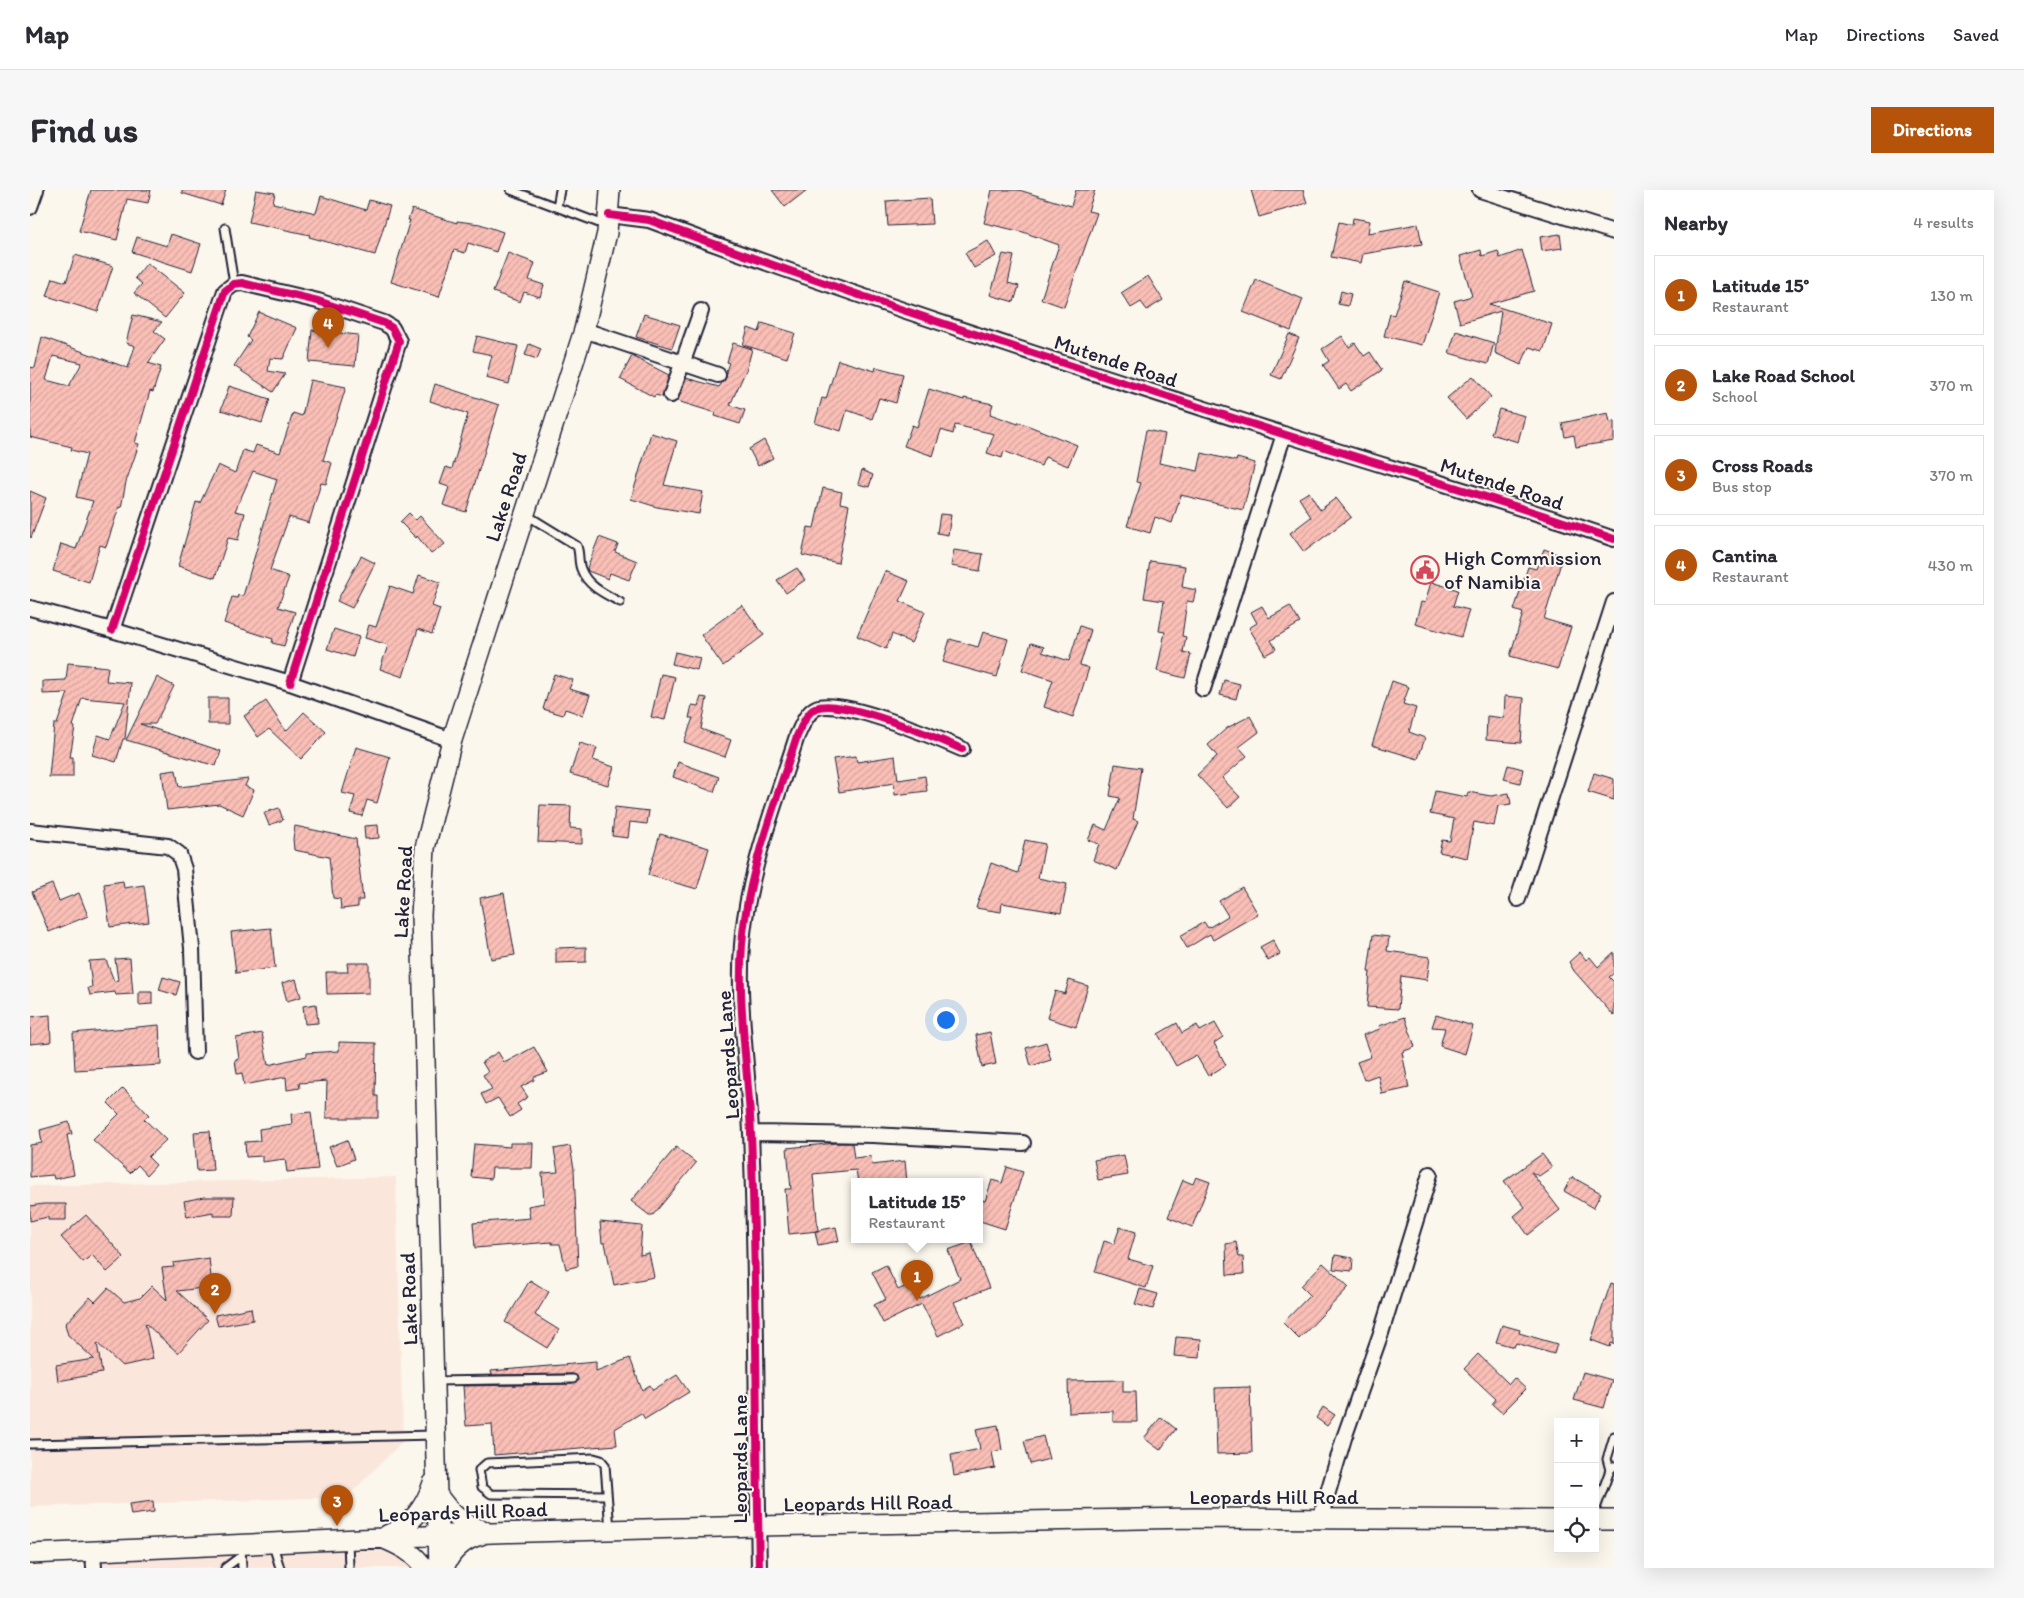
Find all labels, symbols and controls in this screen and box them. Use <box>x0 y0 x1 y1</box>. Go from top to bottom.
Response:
text: Map <box>25 20 69 49</box>
text: Map <box>1785 24 1818 46</box>
text: Directions <box>1846 24 1925 46</box>
text: Saved <box>1953 24 1999 46</box>
button: Directions <box>1871 107 1994 153</box>
text: Find us <box>30 109 138 151</box>
text: Nearby <box>1664 210 1728 235</box>
text: 4 results <box>1913 213 1974 232</box>
text: Latitude 15° <box>1712 274 1809 297</box>
text: 1 <box>1677 286 1685 305</box>
text: 130 m <box>1930 286 1973 305</box>
text: Restaurant <box>1712 297 1789 316</box>
pin: 4 <box>312 307 344 348</box>
street label: Mutende Road <box>1051 329 1182 392</box>
text: Lake Road School <box>1712 364 1855 387</box>
text: 2 <box>1677 376 1685 395</box>
text: 370 m <box>1929 376 1973 395</box>
text: School <box>1712 387 1758 406</box>
street label: Lake Road <box>479 449 532 545</box>
street label: Mutende Road <box>1437 452 1568 515</box>
text: Cross Roads <box>1712 454 1813 477</box>
text: 3 <box>1677 466 1685 485</box>
text: 370 m <box>1929 466 1973 485</box>
text: Bus stop <box>1712 477 1772 496</box>
text: Cantina <box>1712 544 1777 567</box>
place label: High Commission of Namibia <box>1444 545 1602 594</box>
public building icon: High Commission of Namibia <box>1410 555 1440 585</box>
text: 4 <box>1676 556 1686 575</box>
text: 430 m <box>1928 556 1973 575</box>
text: Restaurant <box>1712 567 1789 586</box>
street label: Lake Road <box>388 845 417 939</box>
street label: Leopards Lane <box>711 990 744 1120</box>
your location <box>933 1007 959 1033</box>
popup <box>851 1178 983 1243</box>
text: Latitude 15° <box>868 1190 966 1213</box>
text: Restaurant <box>868 1213 945 1232</box>
street label: Lake Road <box>394 1252 423 1346</box>
pin: 1 <box>901 1260 933 1301</box>
pin: 2 <box>199 1273 231 1314</box>
street label: Leopards Lane <box>727 1394 752 1524</box>
map controls <box>1554 1418 1599 1553</box>
button: + <box>1554 1418 1599 1463</box>
button: − <box>1554 1463 1599 1508</box>
street label: Leopards Hill Road <box>1189 1484 1359 1509</box>
pin: 3 <box>321 1485 353 1526</box>
street label: Leopards Hill Road <box>783 1489 953 1516</box>
street label: Leopards Hill Road <box>378 1496 548 1527</box>
button: locate <box>1554 1508 1599 1553</box>

